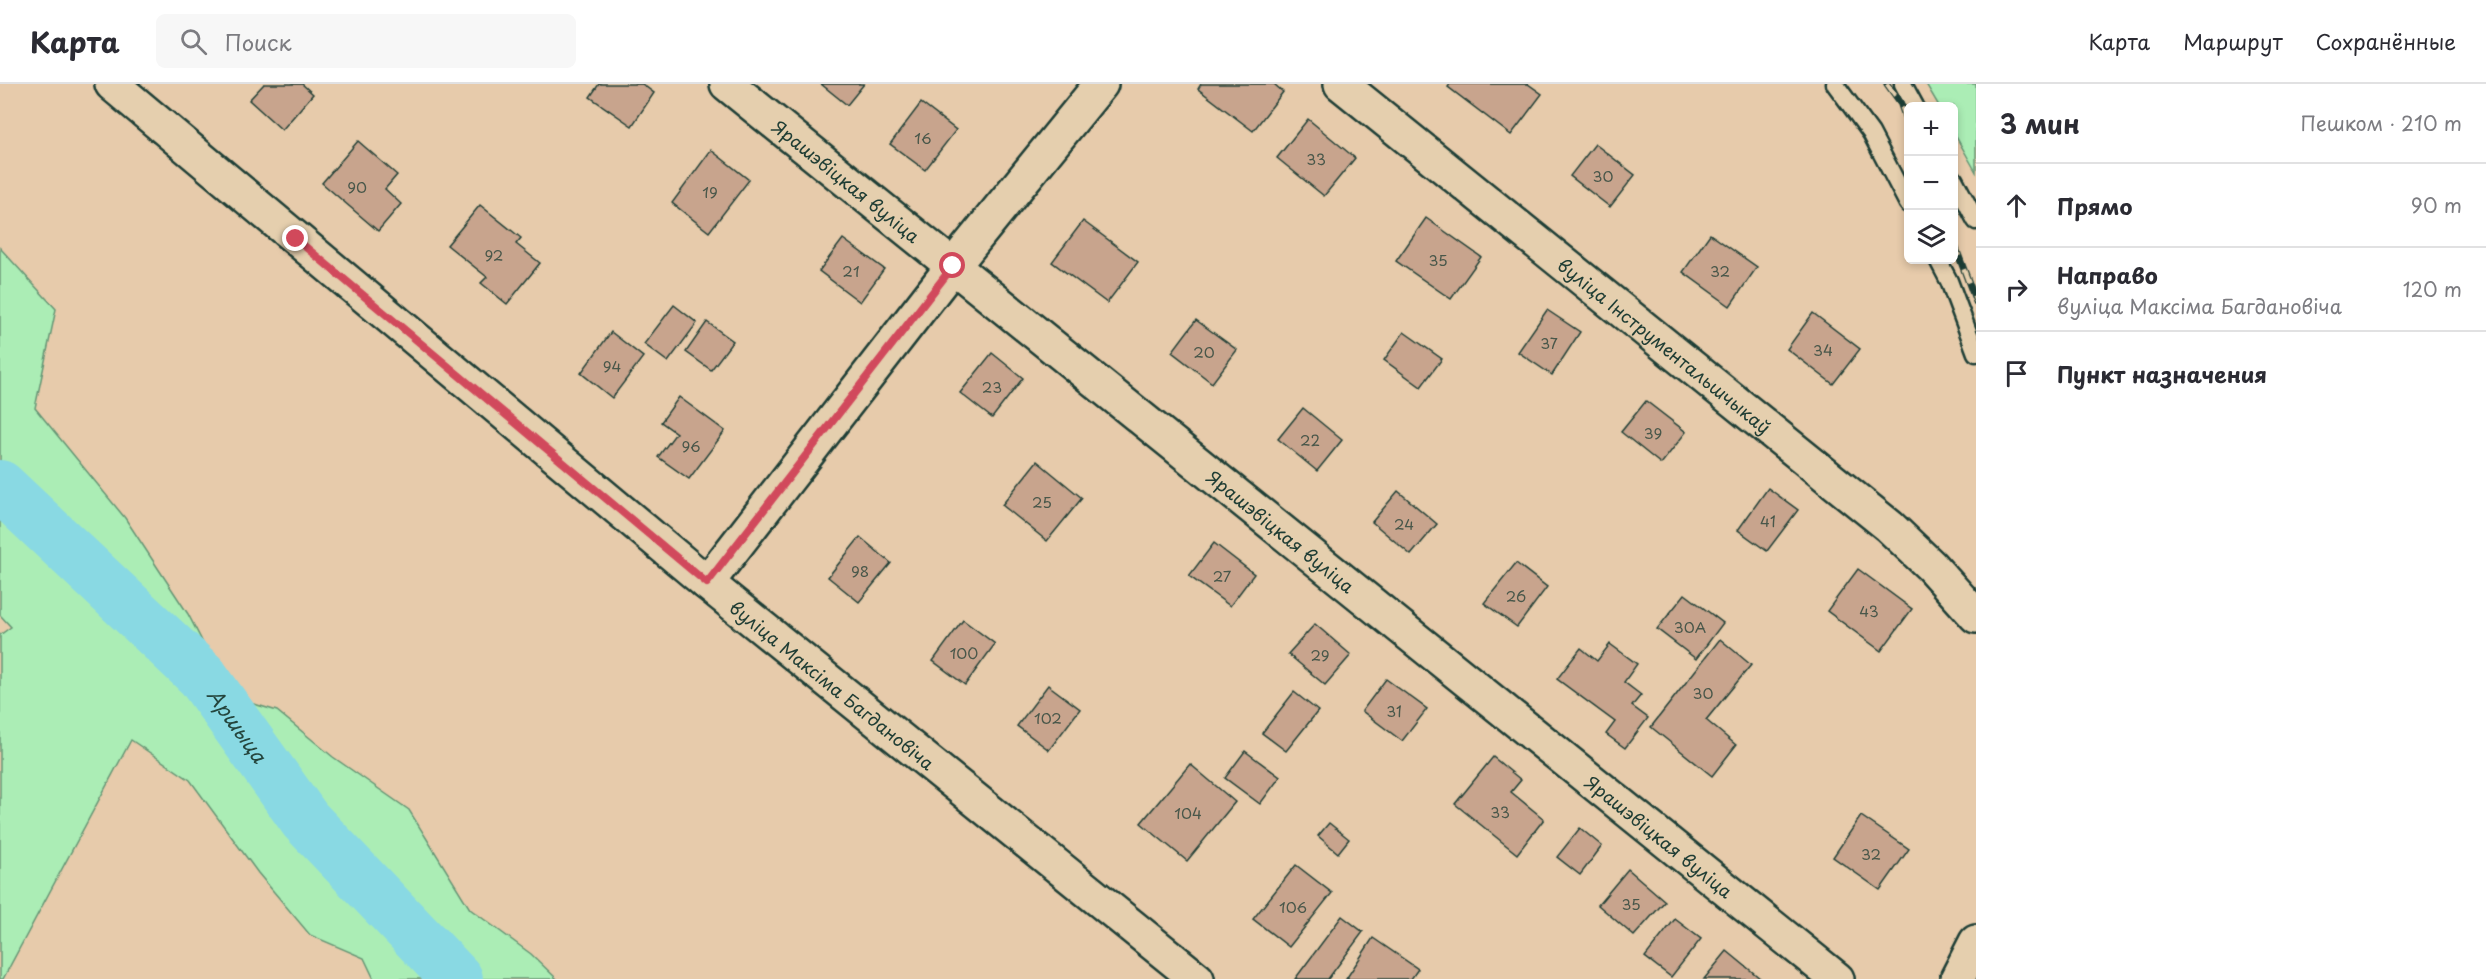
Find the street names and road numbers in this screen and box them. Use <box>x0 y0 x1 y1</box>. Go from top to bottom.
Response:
street label: Ярашэвіцкая вуліца <box>767 113 926 248</box>
street label: вуліца Інструментальшчыкаў <box>1552 251 1777 440</box>
street label: Ярашэвіцкая вуліца <box>1202 463 1361 599</box>
street label: вуліца Максіма Багдановіча <box>724 593 941 776</box>
street label: Ярашэвіцкая вуліца <box>1580 768 1739 904</box>

